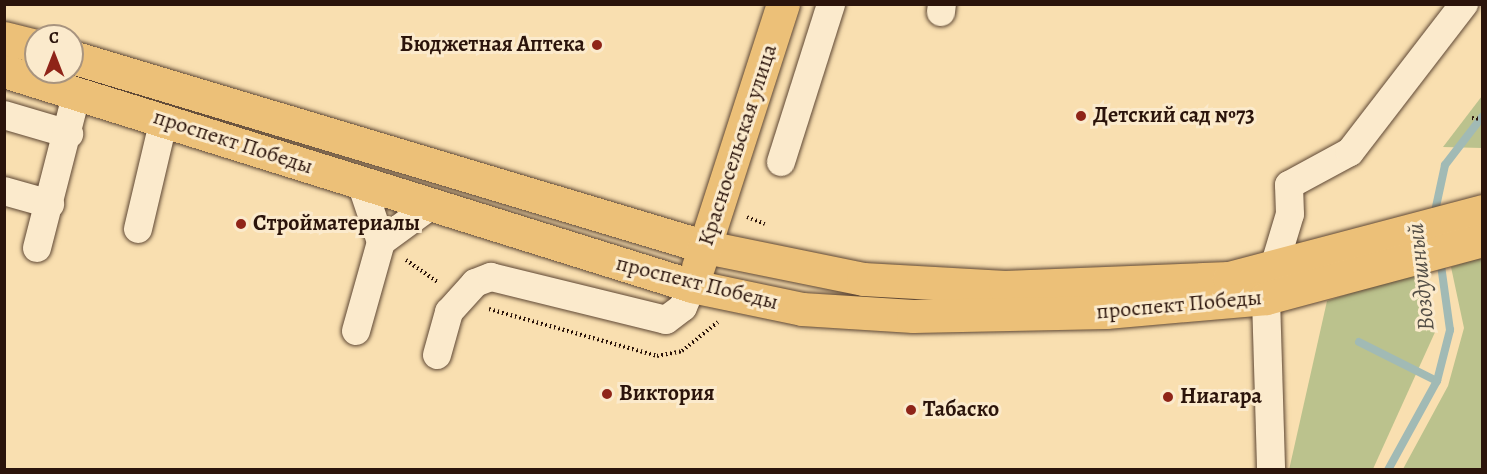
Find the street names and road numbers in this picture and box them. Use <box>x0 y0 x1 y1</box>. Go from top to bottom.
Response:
street label: Красносельская улица <box>693 41 783 249</box>
street label: проспект Победы <box>150 104 316 180</box>
street label: проспект Победы <box>613 250 781 316</box>
street label: проспект Победы <box>1095 285 1263 325</box>

